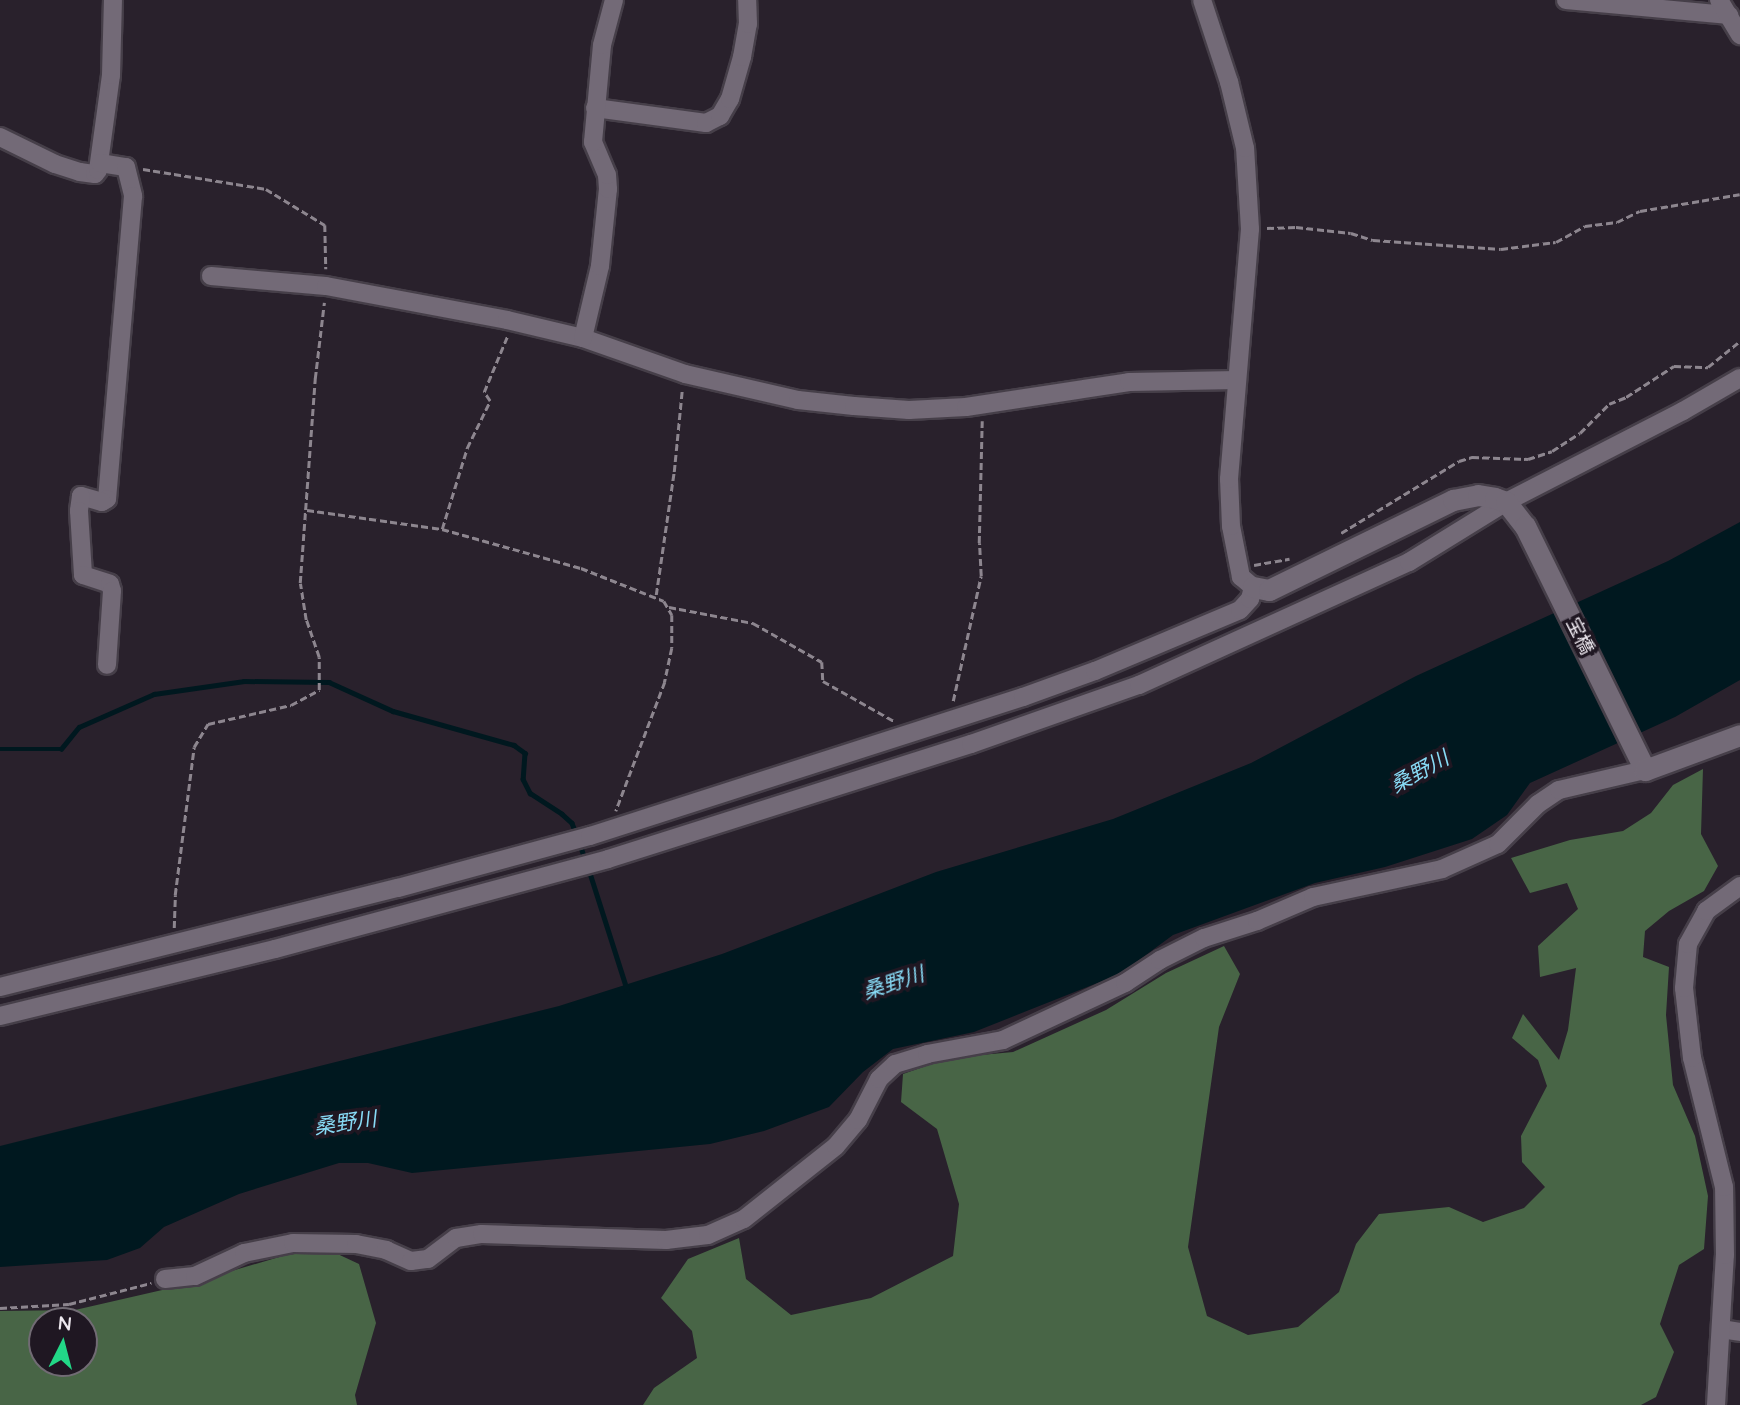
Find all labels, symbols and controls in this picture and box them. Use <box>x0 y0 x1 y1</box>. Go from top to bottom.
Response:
street label: 宝橋 <box>1561 614 1599 658</box>
water label: 桑野川 <box>1385 745 1453 797</box>
water label: 桑野川 <box>859 960 927 1004</box>
water label: 桑野川 <box>312 1105 378 1139</box>
north arrow <box>28 1307 98 1377</box>
text: N <box>57 1310 73 1336</box>

